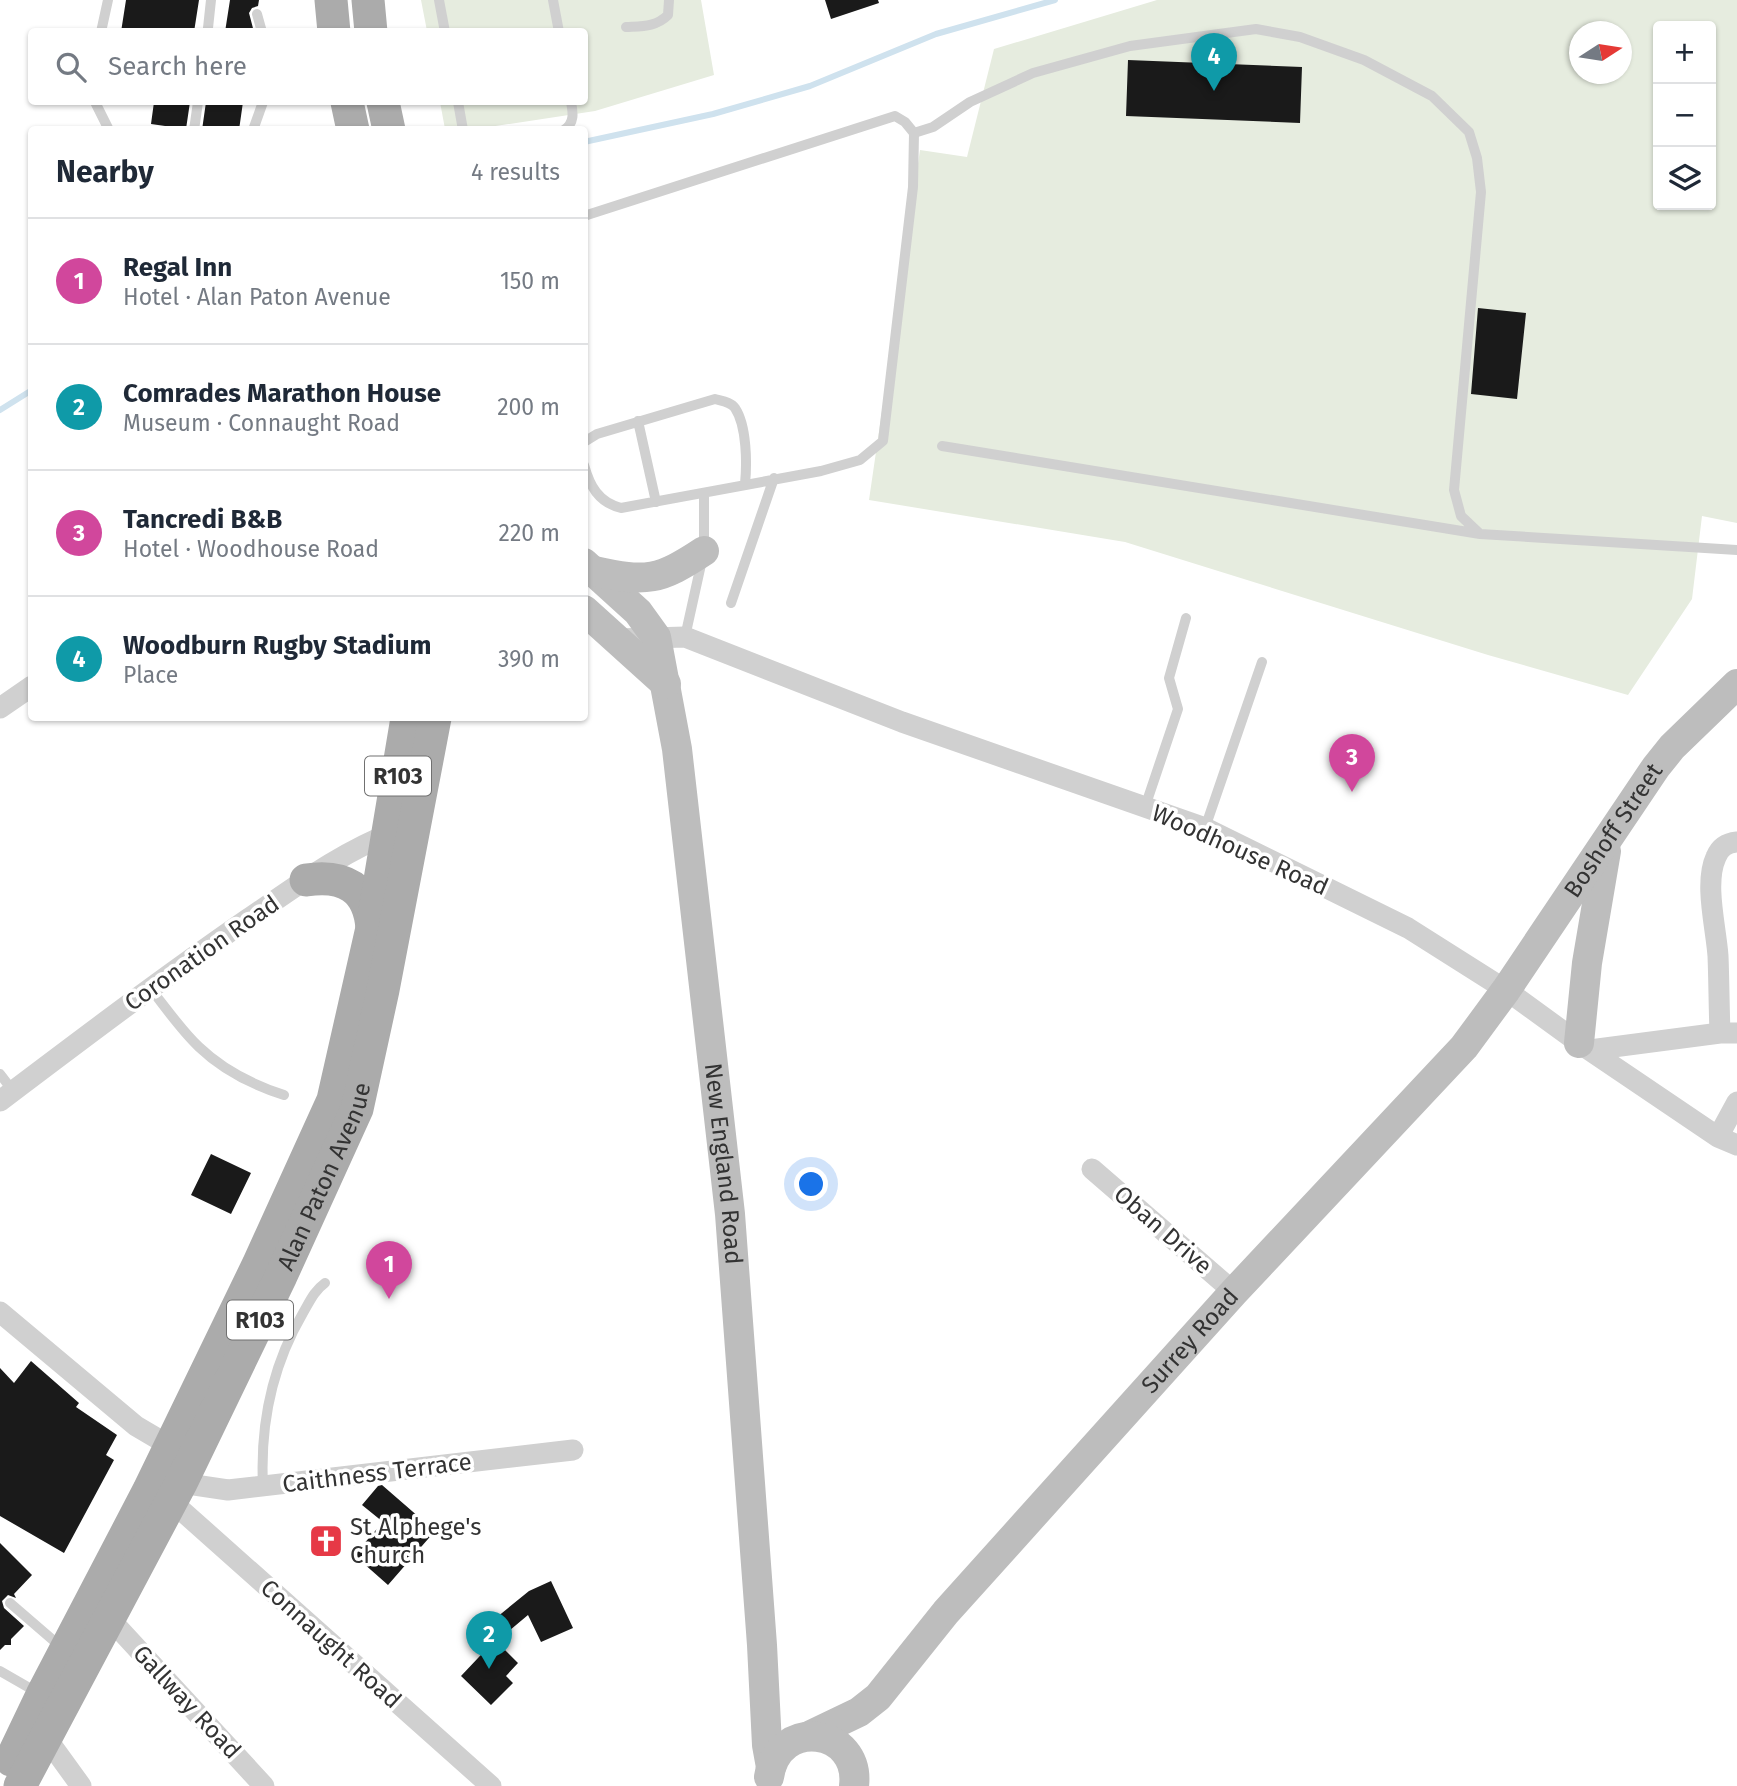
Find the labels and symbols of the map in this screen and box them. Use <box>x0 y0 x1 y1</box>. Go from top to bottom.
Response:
north arrow <box>1569 21 1632 84</box>
pin: 4 <box>1191 33 1237 91</box>
pin: 3 <box>1329 734 1375 792</box>
road number: R103 <box>365 756 431 796</box>
street label: Boshoff Street <box>1558 758 1669 903</box>
street label: Woodhouse Road <box>1148 799 1332 901</box>
street label: Coronation Road <box>119 889 285 1017</box>
street label: New England Road <box>699 1061 748 1265</box>
street label: Alan Paton Avenue <box>271 1080 376 1275</box>
your location <box>794 1167 828 1201</box>
street label: Oban Drive <box>1108 1180 1218 1280</box>
pin: 1 <box>366 1241 412 1299</box>
street label: Surrey Road <box>1136 1283 1244 1399</box>
road number: R103 <box>227 1301 293 1340</box>
street label: Caithness Terrace <box>281 1448 473 1498</box>
place label: St Alphege's Church <box>350 1513 481 1569</box>
church icon: St Alphege's Church <box>307 1522 345 1560</box>
street label: Connaught Road <box>255 1574 407 1714</box>
pin: 2 <box>466 1611 512 1669</box>
street label: Gallway Road <box>127 1639 247 1765</box>

